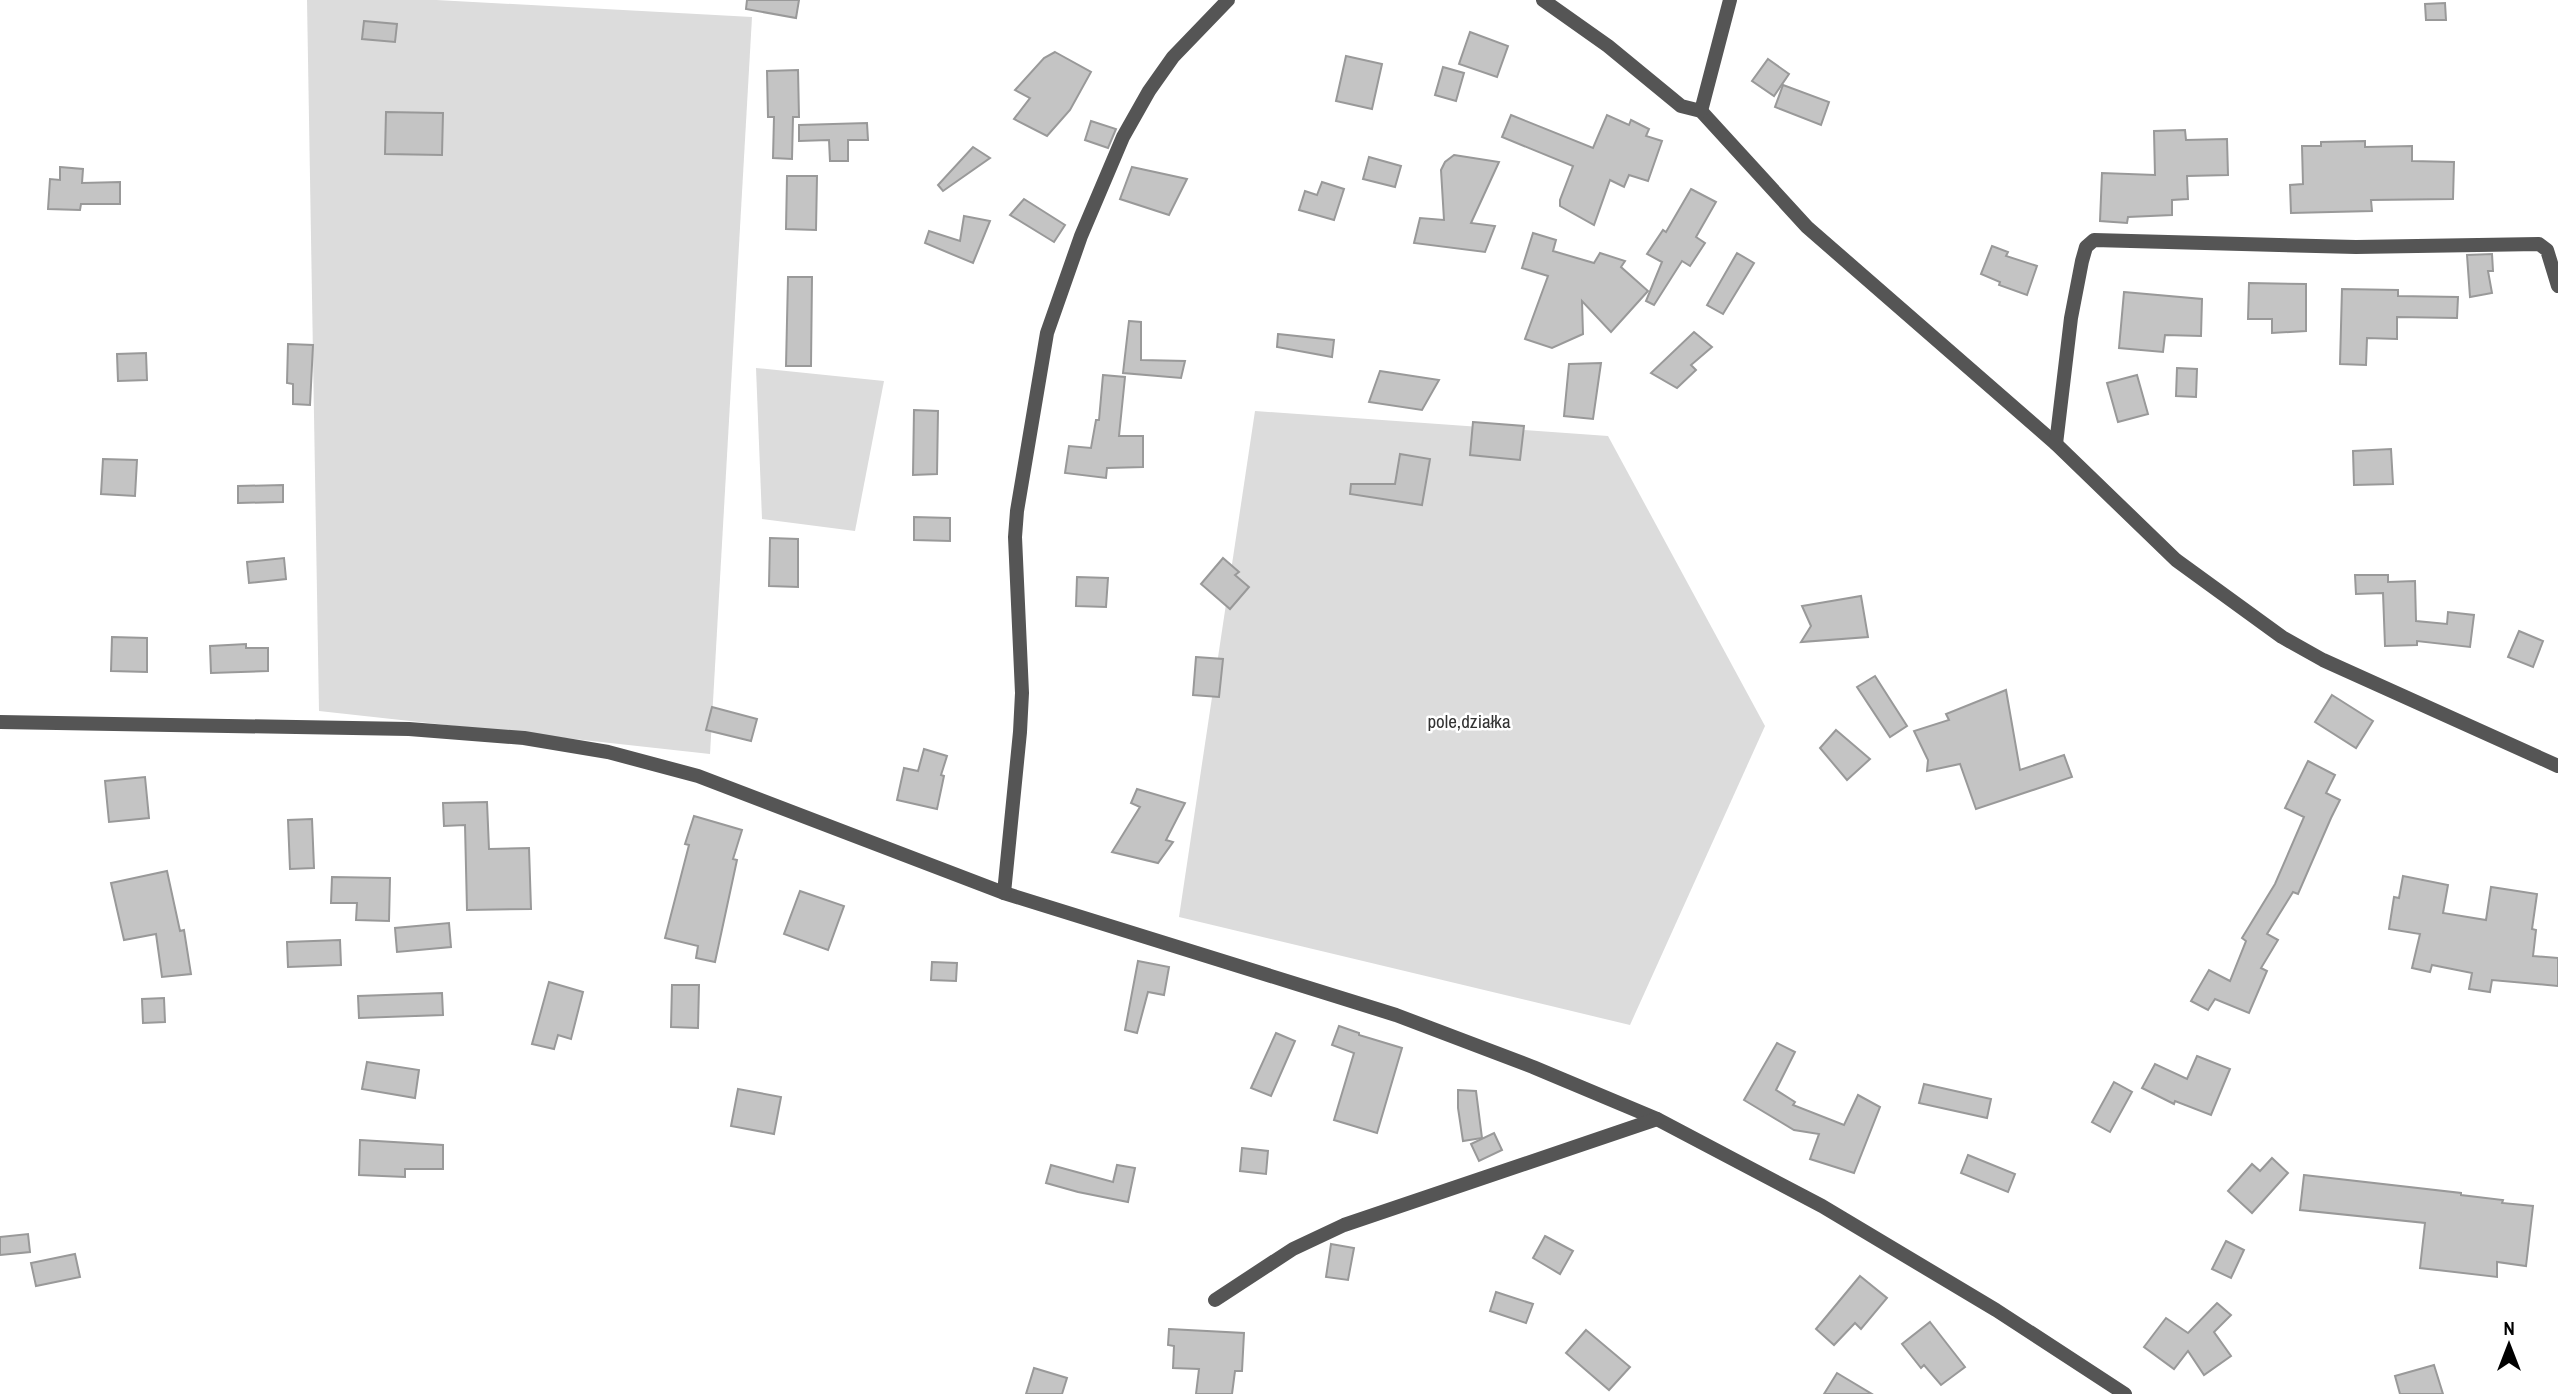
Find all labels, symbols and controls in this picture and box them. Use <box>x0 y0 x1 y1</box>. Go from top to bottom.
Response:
park label: pole,działka <box>1427 708 1511 734</box>
north arrow <box>2474 1310 2544 1380</box>
text: N <box>2503 1315 2515 1341</box>

